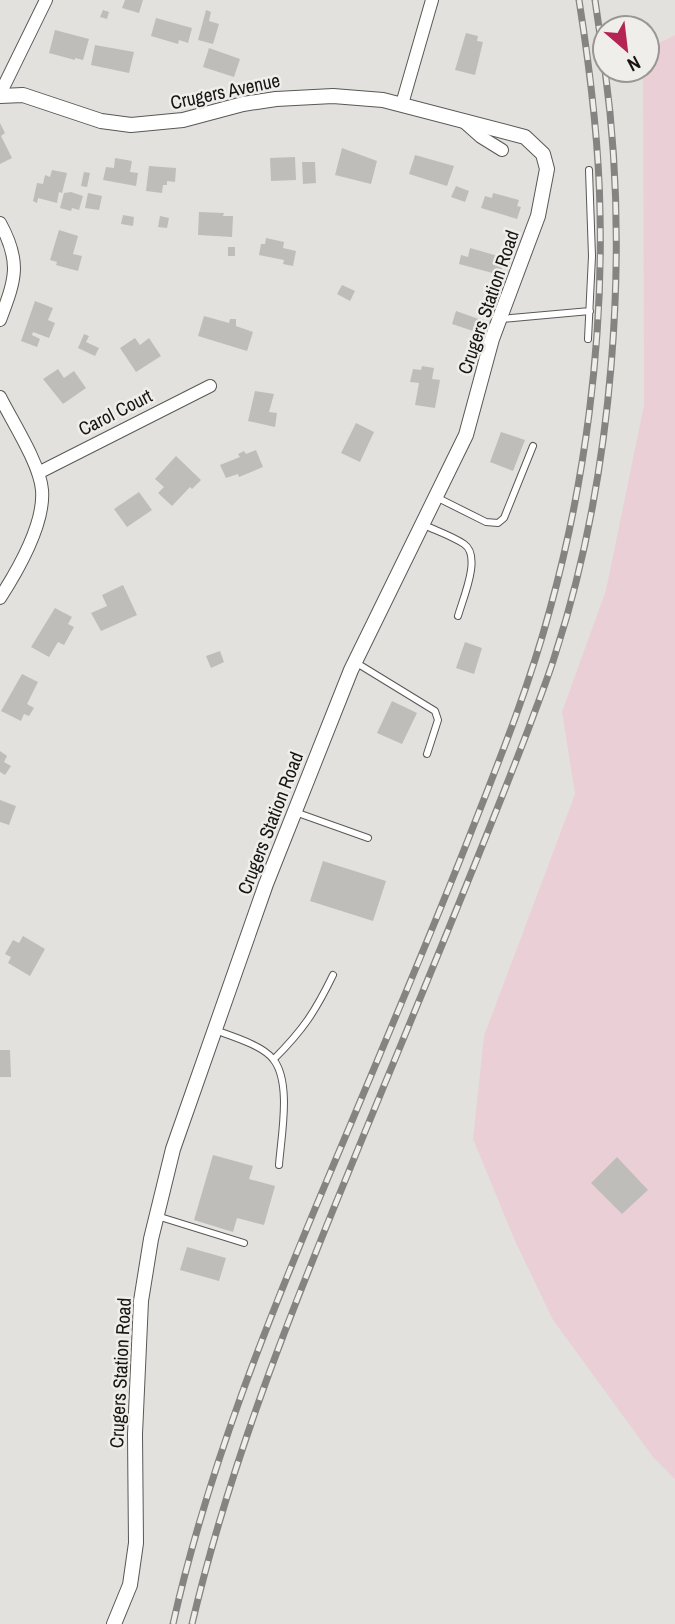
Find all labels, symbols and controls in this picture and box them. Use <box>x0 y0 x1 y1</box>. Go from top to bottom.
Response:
north arrow <box>591 14 661 84</box>
text: N <box>623 50 645 78</box>
street label: Crugers Avenue <box>168 67 282 115</box>
street label: Crugers Station Road <box>451 227 525 377</box>
street label: Carol Court <box>74 382 157 442</box>
street label: Crugers Station Road <box>231 748 309 898</box>
street label: Crugers Station Road <box>103 1297 137 1449</box>

